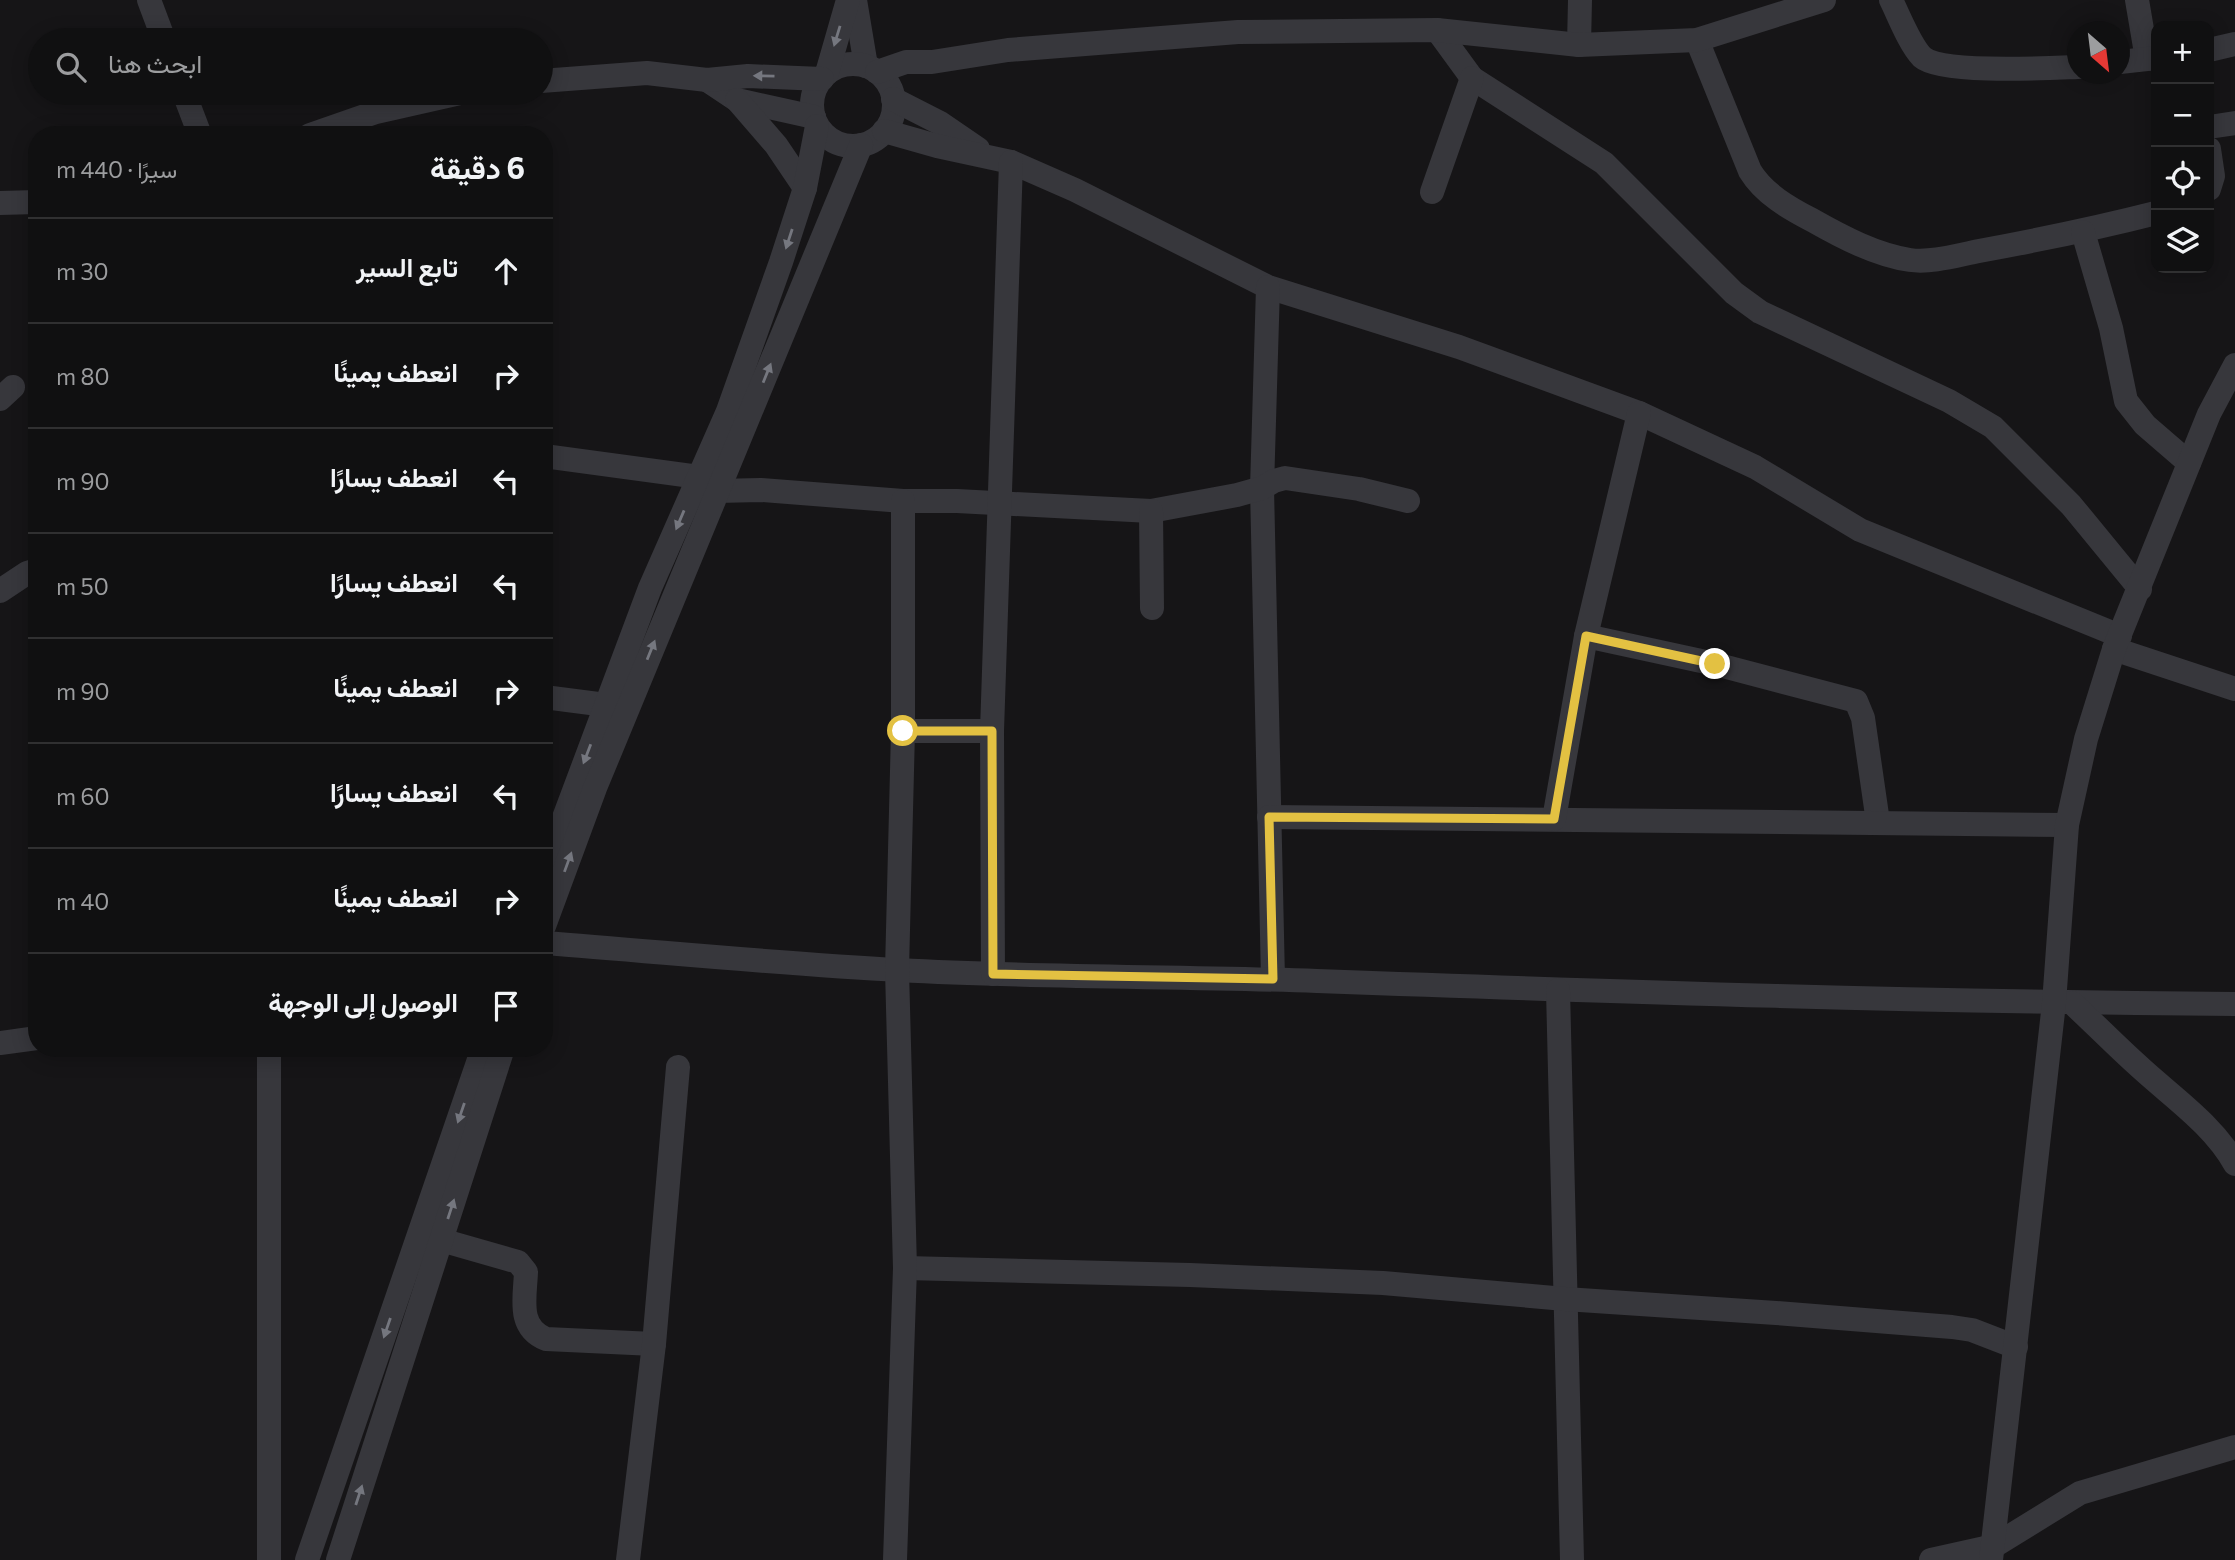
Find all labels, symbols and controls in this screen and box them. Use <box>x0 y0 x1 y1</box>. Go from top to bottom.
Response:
north arrow <box>2067 21 2130 84</box>
map controls <box>2151 21 2214 273</box>
button: + <box>2151 21 2214 84</box>
one-way arrow <box>832 26 842 47</box>
search box <box>28 28 553 105</box>
text: ابحث هنا <box>108 47 202 78</box>
icon: search <box>52 48 90 86</box>
one-way arrow <box>753 70 775 82</box>
button: − <box>2151 84 2214 147</box>
button: locate <box>2151 147 2214 210</box>
text: 6 دقيقة <box>430 148 525 185</box>
text: سيرًا · 440 m <box>56 155 177 183</box>
button: layers <box>2151 210 2214 273</box>
one-way arrow <box>783 229 793 250</box>
text: تابع السير <box>356 251 458 282</box>
icon: ahead <box>487 252 525 290</box>
text: 30 m <box>56 257 109 285</box>
text: انعطف يمينًا <box>333 356 458 387</box>
icon: right <box>487 357 525 395</box>
text: 80 m <box>56 362 109 390</box>
one-way arrow <box>762 362 773 383</box>
text: انعطف يسارًا <box>330 461 458 492</box>
icon: left <box>487 462 525 500</box>
text: 90 m <box>56 467 109 495</box>
one-way arrow <box>674 510 686 530</box>
text: انعطف يسارًا <box>330 566 458 597</box>
icon: left <box>487 567 525 605</box>
text: 50 m <box>56 572 109 600</box>
one-way arrow <box>646 640 657 661</box>
route end <box>1699 648 1730 679</box>
text: انعطف يمينًا <box>333 671 458 702</box>
icon: right <box>487 672 525 710</box>
text: 90 m <box>56 677 109 705</box>
route start <box>887 715 918 746</box>
one-way arrow <box>582 744 593 765</box>
text: انعطف يسارًا <box>330 776 458 807</box>
icon: left <box>487 777 525 815</box>
text: 60 m <box>56 782 109 810</box>
one-way arrow <box>562 852 573 873</box>
text: انعطف يمينًا <box>333 881 458 912</box>
icon: right <box>487 882 525 920</box>
text: 40 m <box>56 887 109 915</box>
text: الوصول إلى الوجهة <box>268 986 458 1017</box>
icon: arrive <box>487 987 525 1025</box>
one-way arrow <box>455 1102 466 1123</box>
one-way arrow <box>446 1198 457 1219</box>
one-way arrow <box>381 1318 392 1339</box>
one-way arrow <box>354 1484 364 1505</box>

